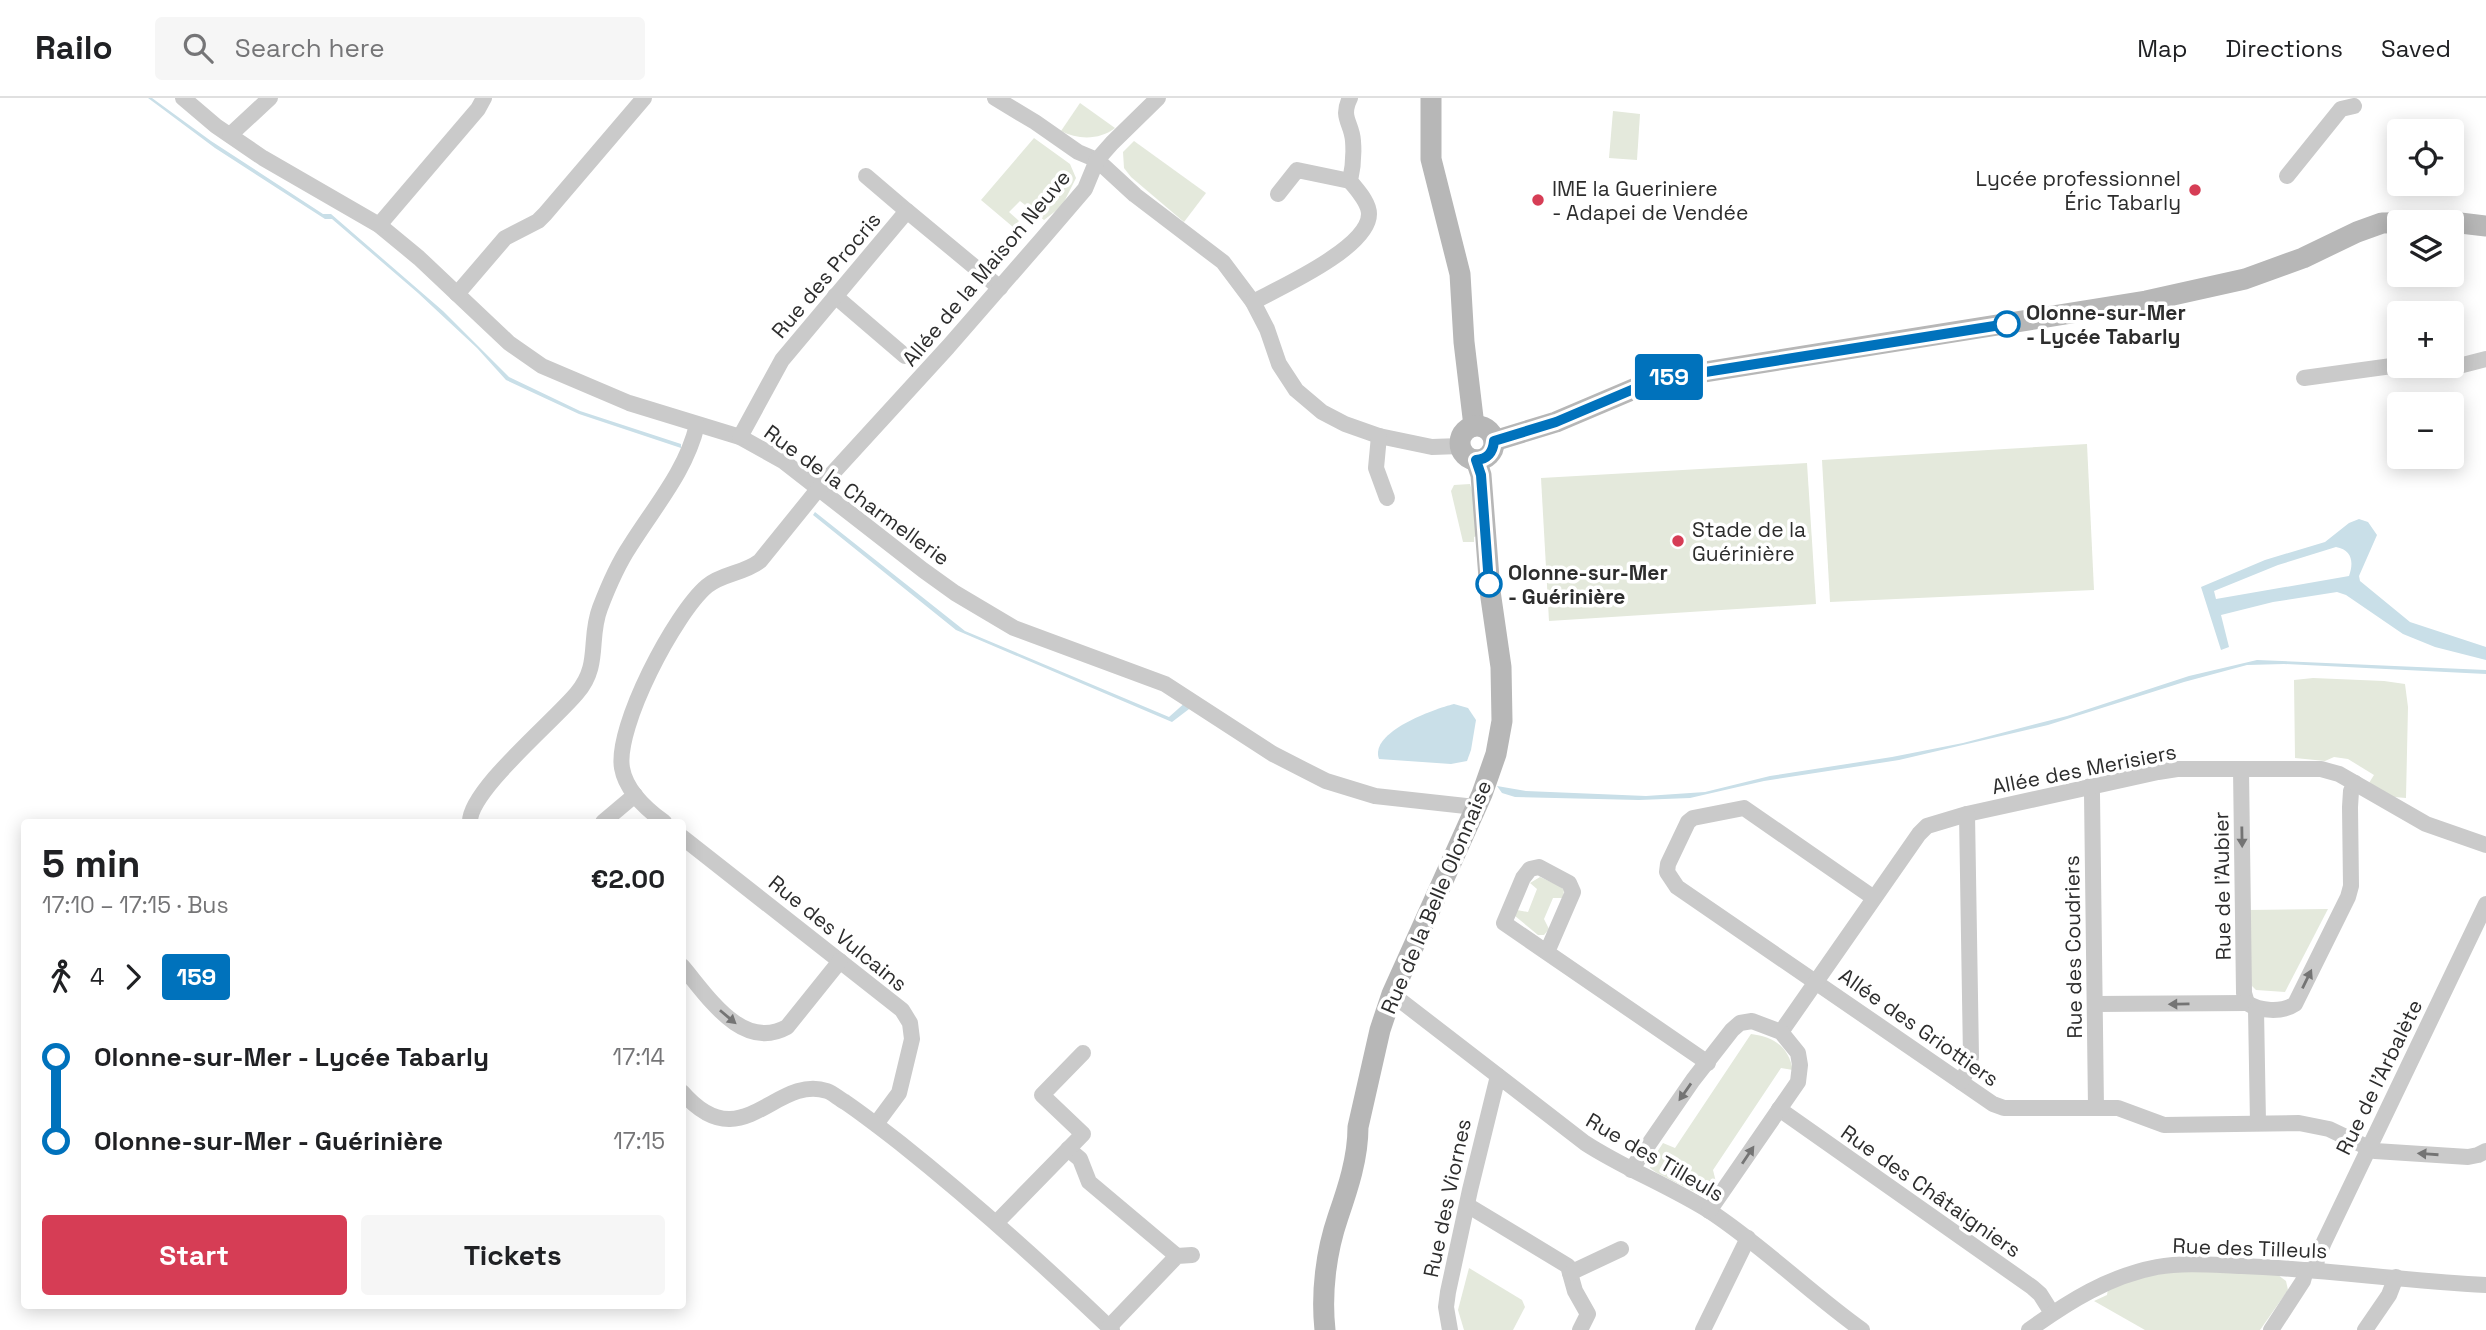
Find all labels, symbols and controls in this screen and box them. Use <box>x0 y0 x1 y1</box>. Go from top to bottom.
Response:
search box <box>155 17 645 80</box>
text: Railo <box>35 27 113 69</box>
icon: search <box>179 29 217 67</box>
text: Search here <box>235 31 385 65</box>
text: Map <box>2137 33 2187 64</box>
text: Directions <box>2225 33 2343 64</box>
text: Saved <box>2381 33 2451 64</box>
map controls <box>2387 119 2464 469</box>
button: locate <box>2387 119 2464 196</box>
street label: Allée de la Maison Neuve <box>896 164 1076 372</box>
place label: Lycée professionnel Éric Tabarly <box>1976 165 2181 216</box>
place label: IME la Gueriniere - Adapei de Vendée <box>1552 175 1748 226</box>
marker: Lycée professionnel Éric Tabarly <box>2187 182 2203 198</box>
marker: IME la Gueriniere - Adapei de Vendée <box>1530 192 1546 208</box>
street label: Rue des Procris <box>765 206 887 344</box>
button: layers <box>2387 210 2464 287</box>
place label: Olonne-sur-Mer - Lycée Tabarly <box>2026 299 2186 350</box>
button: + <box>2387 301 2464 378</box>
marker: Olonne-sur-Mer - Lycée Tabarly <box>1994 311 2020 337</box>
line badge: 159 <box>1629 354 1709 400</box>
text: 159 <box>1649 361 1689 392</box>
button: − <box>2387 392 2464 469</box>
street label: Rue de la Charmellerie <box>759 419 955 571</box>
place label: Stade de la Guérinière <box>1692 516 1806 567</box>
marker: Stade de la Guérinière <box>1670 533 1686 549</box>
place label: Olonne-sur-Mer - Guérinière <box>1508 559 1668 610</box>
marker: Olonne-sur-Mer - Guérinière <box>1476 571 1502 597</box>
street label: Allée des Merisiers <box>1990 738 2178 800</box>
street label: Rue de la Belle Olonnaise <box>1375 776 1497 1018</box>
street label: Rue de l'Aubier <box>2207 811 2237 961</box>
one-way arrow <box>2236 826 2248 848</box>
text: 5 min <box>42 840 140 888</box>
street label: Rue des Coudriers <box>2058 855 2088 1039</box>
text: €2.00 <box>591 862 665 896</box>
street label: Rue des Vulcains <box>763 869 913 997</box>
text: 17:10 – 17:15 · Bus <box>42 890 229 920</box>
icon: walk <box>42 958 80 996</box>
icon: forward <box>114 958 152 996</box>
text: 159 <box>176 961 216 992</box>
text: 4 <box>90 962 104 992</box>
street label: Allée des Griottiers <box>1834 962 2004 1092</box>
one-way arrow <box>2302 969 2313 989</box>
street label: Rue de l’Arbalète <box>2330 995 2428 1159</box>
one-way arrow <box>2167 998 2189 1009</box>
one-way arrow <box>719 1009 737 1024</box>
text: Olonne-sur-Mer - Lycée Tabarly <box>94 1040 489 1074</box>
text: 17:14 <box>613 1042 665 1072</box>
one-way arrow <box>1678 1083 1692 1101</box>
street label: Rue des Tilleuls <box>1581 1107 1729 1207</box>
street label: Rue des Viornes <box>1417 1116 1477 1280</box>
street label: Rue des Châtaigniers <box>1836 1119 2026 1263</box>
text: Olonne-sur-Mer - Guérinière <box>94 1124 443 1158</box>
text: 17:15 <box>613 1126 665 1156</box>
one-way arrow <box>1741 1146 1755 1164</box>
one-way arrow <box>2416 1148 2438 1159</box>
button: Start <box>42 1215 347 1295</box>
button: Tickets <box>361 1215 665 1295</box>
street label: Rue des Tilleuls <box>2172 1232 2328 1264</box>

